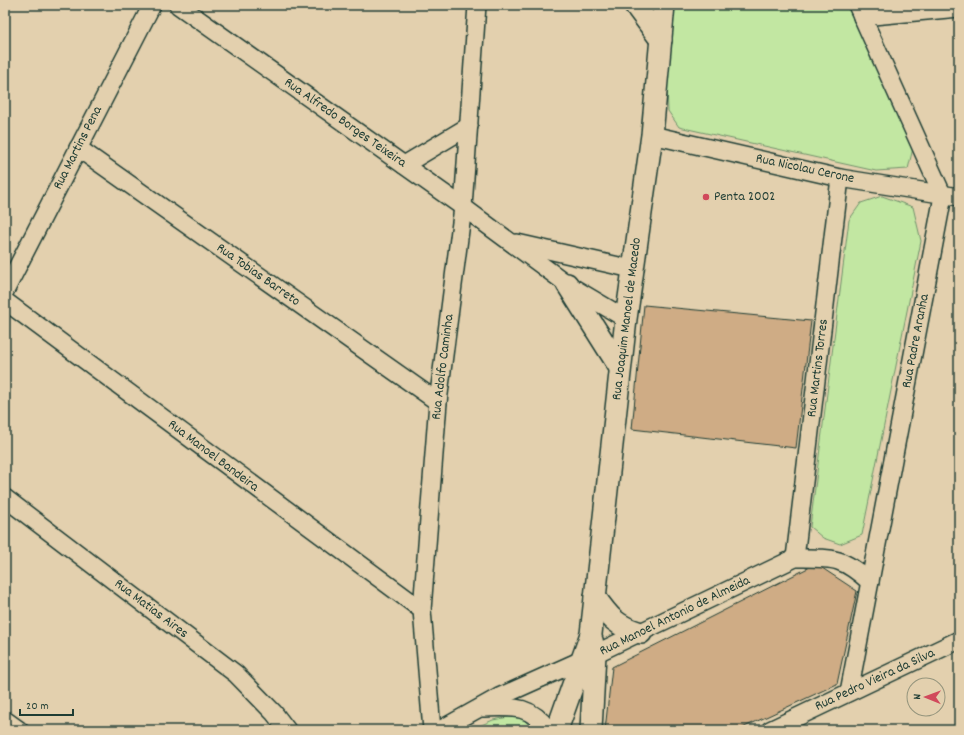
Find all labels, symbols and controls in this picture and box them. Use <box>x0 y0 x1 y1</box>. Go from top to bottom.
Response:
street label: Rua Alfredo Borges Teixeira <box>280 73 411 173</box>
street label: Rua Martins Pena <box>48 102 108 193</box>
street label: Rua Nicolau Cerone <box>754 149 856 189</box>
place label: Penta 2002 <box>714 187 775 207</box>
marker: Penta 2002 <box>701 192 711 202</box>
street label: Rua Joaquim Manoel de Macedo <box>607 237 647 401</box>
street label: Rua Tobias Barreto <box>212 239 304 311</box>
street label: Rua Padre Aranha <box>897 292 935 390</box>
street label: Rua Adolfo Caminha <box>427 313 459 421</box>
street label: Rua Martins Torres <box>802 318 834 418</box>
street label: Rua Manoel Bandeira <box>163 415 263 497</box>
street label: Rua Manoel Antonio de Almeida <box>596 571 754 661</box>
street label: Rua Matias Aires <box>110 574 192 644</box>
street label: Rua Pedro Vieira da Silva <box>812 643 939 717</box>
north arrow <box>906 677 946 717</box>
scale bar <box>20 691 73 717</box>
text: N <box>910 693 926 700</box>
text: 20 m <box>26 698 49 715</box>

